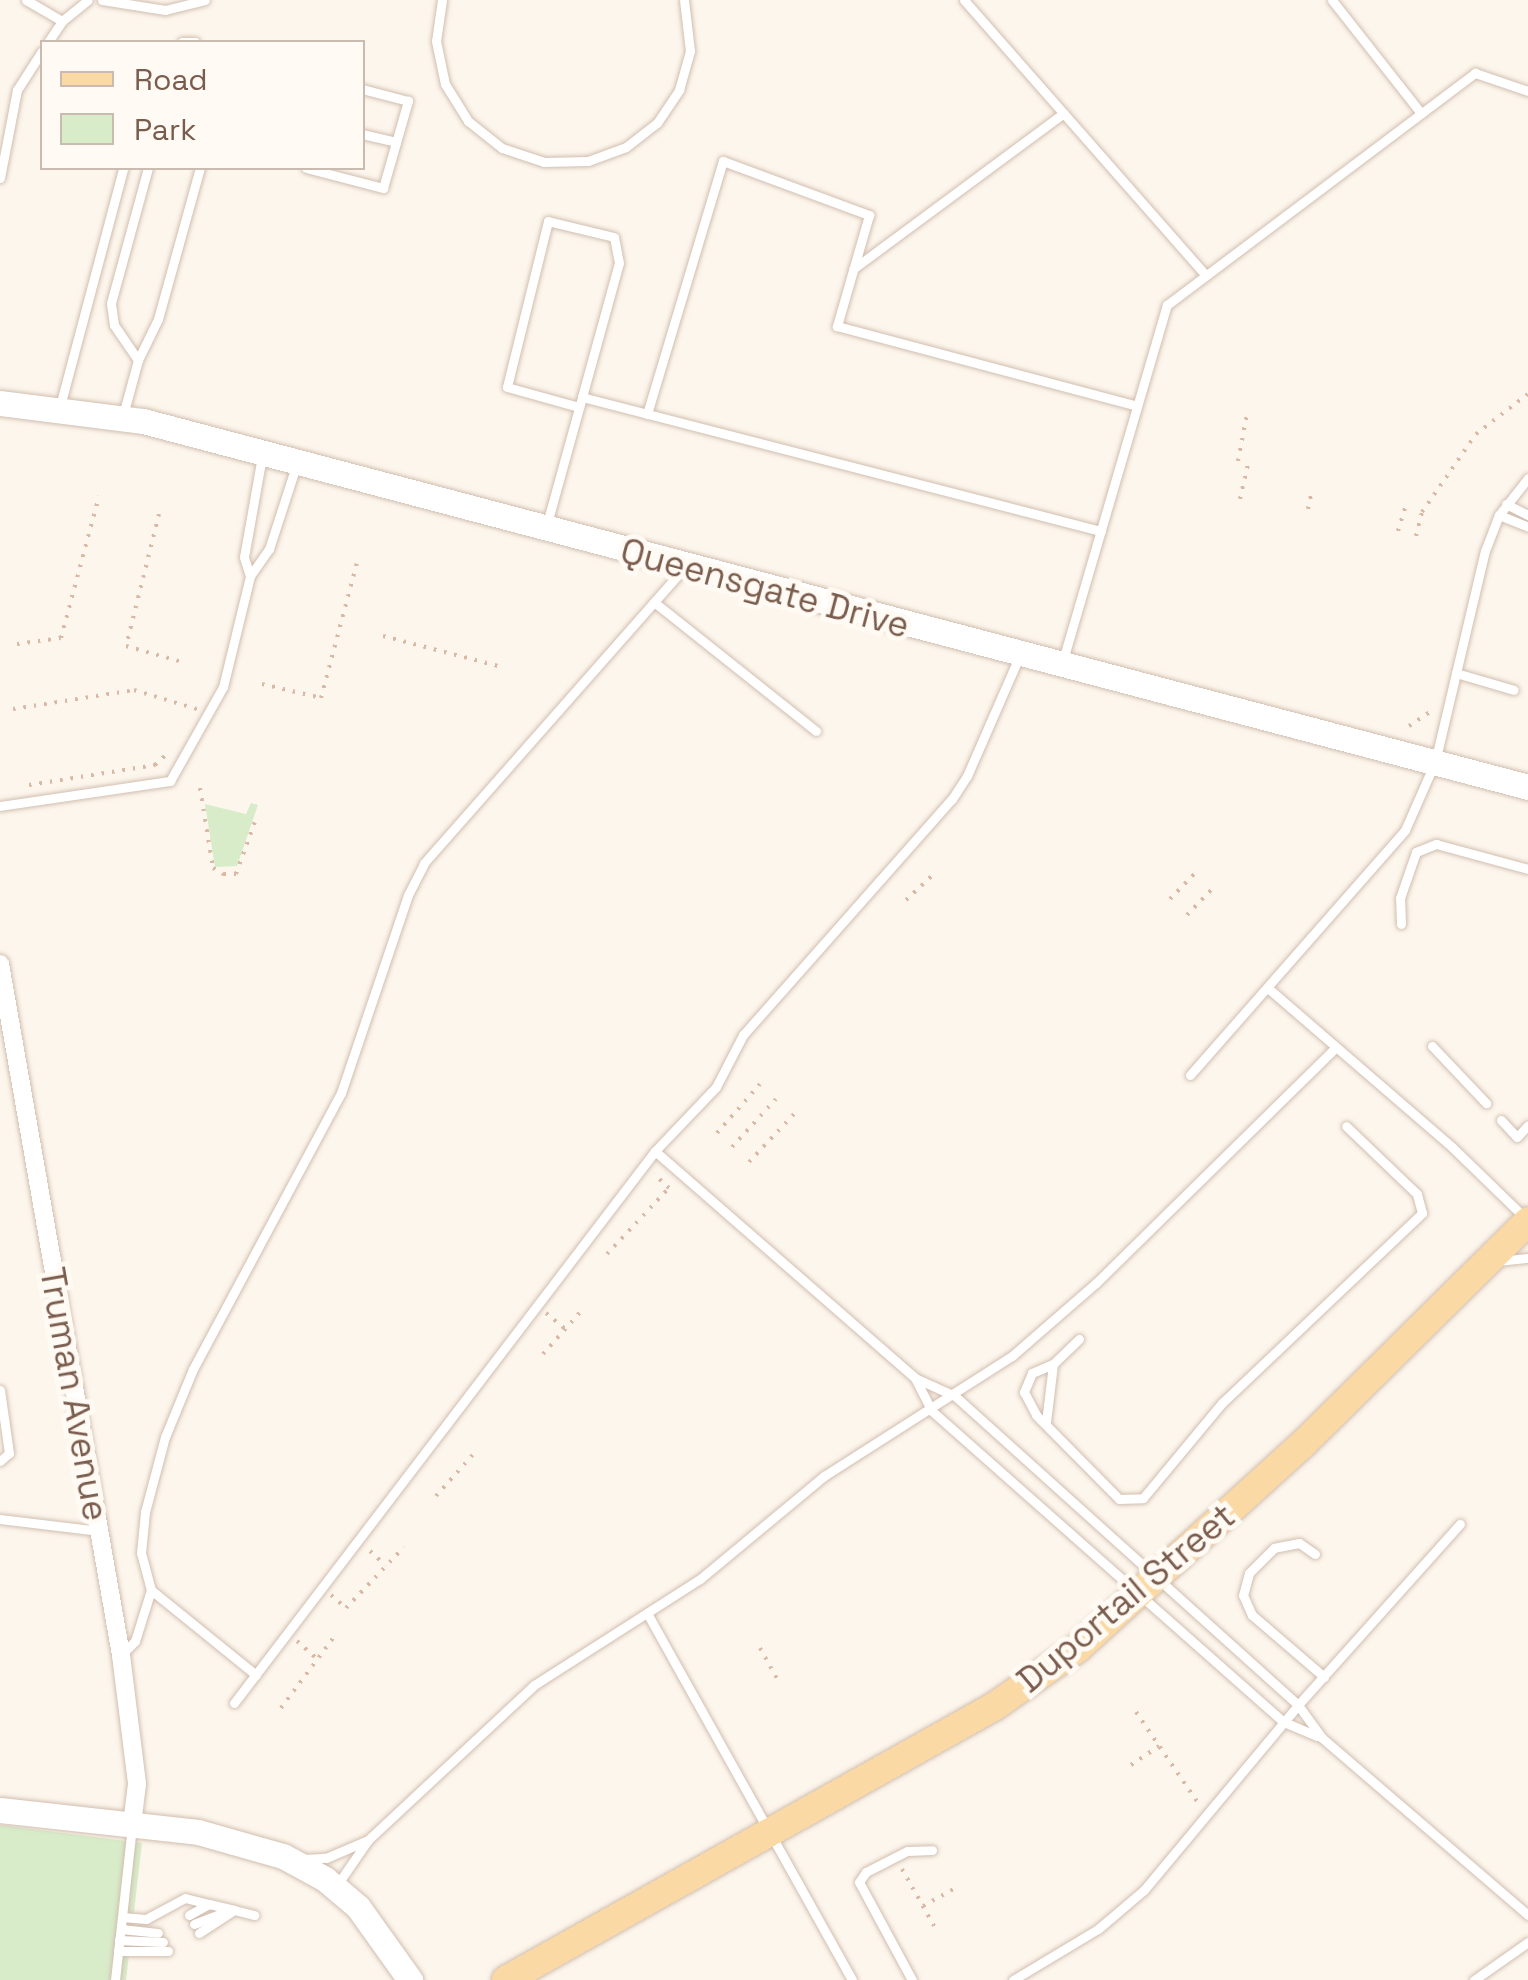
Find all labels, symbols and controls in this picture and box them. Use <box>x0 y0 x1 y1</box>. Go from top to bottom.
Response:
legend <box>40 40 365 170</box>
text: Road <box>134 60 208 99</box>
text: Park <box>134 110 196 149</box>
street label: Queensgate Drive <box>616 529 914 647</box>
street label: Truman Avenue <box>31 1264 117 1524</box>
street label: Duportail Street <box>1009 1495 1243 1701</box>

